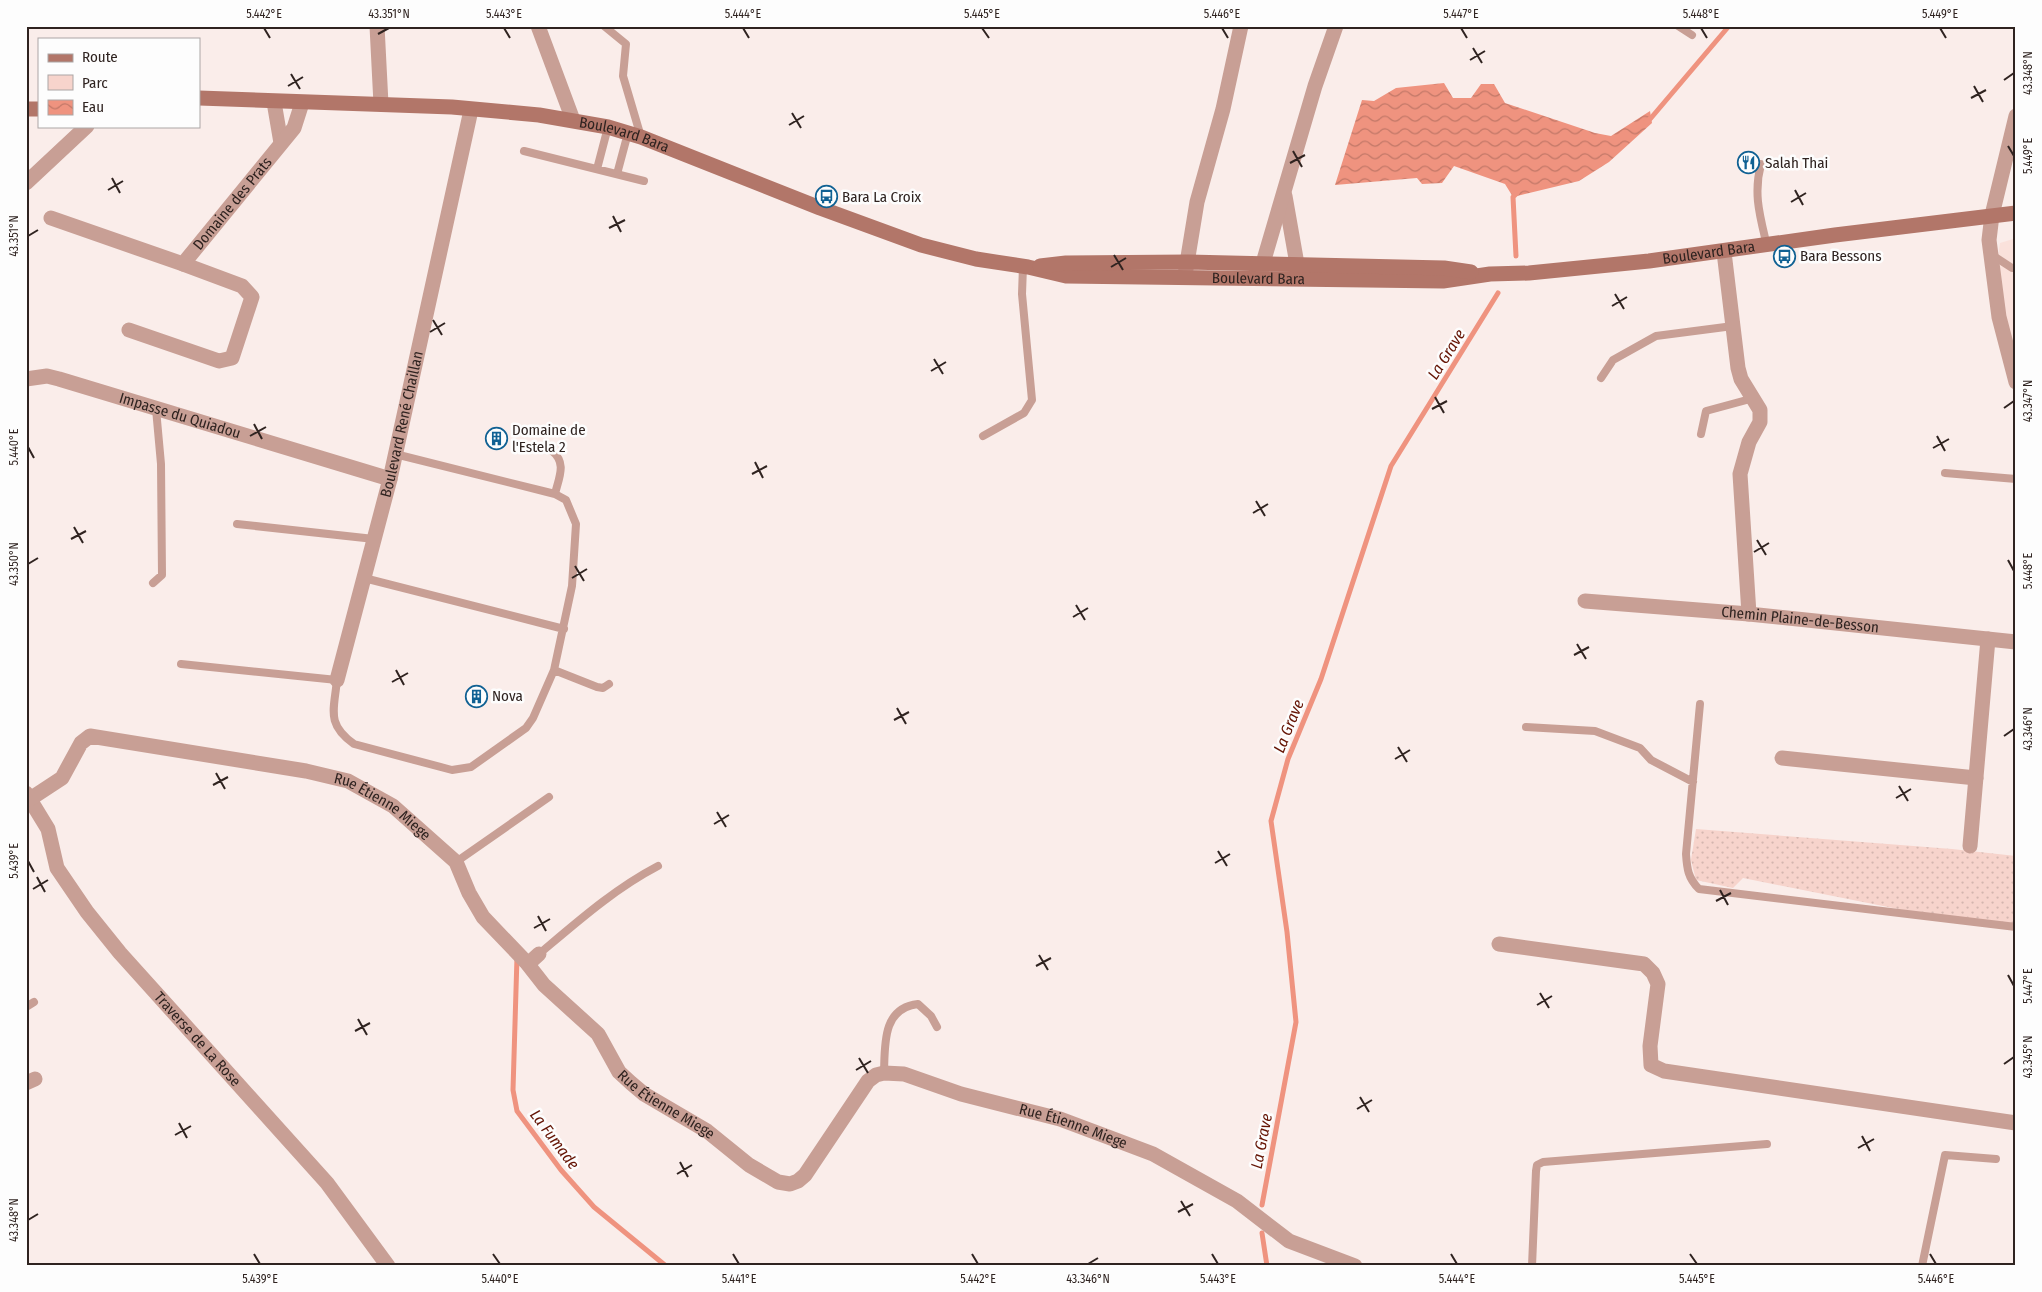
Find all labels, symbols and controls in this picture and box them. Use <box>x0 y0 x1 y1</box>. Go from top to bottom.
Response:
text: 5.442°E <box>246 7 282 21</box>
text: 43.351°N <box>368 7 410 21</box>
text: 5.443°E <box>486 7 522 21</box>
text: 5.444°E <box>725 7 762 21</box>
text: 5.445°E <box>964 7 1000 21</box>
text: 5.446°E <box>1204 7 1241 21</box>
text: 5.447°E <box>1443 7 1479 21</box>
text: 5.448°E <box>1683 7 1720 21</box>
text: 5.449°E <box>1922 7 1958 21</box>
legend <box>38 38 200 128</box>
text: Route <box>82 48 118 66</box>
text: 43.348°N <box>2021 51 2035 95</box>
text: Parc <box>82 74 108 92</box>
text: Eau <box>82 98 104 116</box>
street label: Boulevard Bara <box>578 113 672 156</box>
text: 5.449°E <box>2021 138 2035 174</box>
restaurant icon: Salah Thai <box>1737 151 1761 175</box>
street label: Domaine des Prats <box>189 153 276 253</box>
place label: Salah Thai <box>1765 154 1828 172</box>
bus stop icon: Bara La Croix <box>814 185 838 209</box>
place label: Bara La Croix <box>842 188 921 206</box>
text: 43.351°N <box>7 215 21 257</box>
street label: Boulevard Bara <box>1661 237 1756 268</box>
bus stop icon: Bara Bessons <box>1772 244 1796 268</box>
place label: Bara Bessons <box>1800 247 1882 265</box>
street label: Boulevard Bara <box>1212 269 1305 288</box>
water label: La Grave <box>1424 325 1469 383</box>
street label: Boulevard René Chaillan <box>377 349 427 499</box>
text: 43.347°N <box>2021 380 2035 422</box>
street label: Impasse du Quiadou <box>117 389 243 442</box>
place label: Domaine de l'Estela 2 <box>512 421 586 456</box>
building icon: Domaine de l'Estela 2 <box>484 427 508 451</box>
text: 5.440°E <box>7 428 21 465</box>
text: 43.350°N <box>7 542 21 586</box>
text: 5.448°E <box>2021 552 2035 589</box>
street label: Chemin Plaine-de-Besson <box>1721 603 1880 637</box>
building icon: Nova <box>464 684 488 708</box>
place label: Nova <box>492 687 523 705</box>
water label: La Grave <box>1269 696 1308 756</box>
text: 43.346°N <box>2021 707 2035 751</box>
street label: Rue Étienne Miege <box>332 769 434 844</box>
text: 5.439°E <box>7 843 21 879</box>
text: 5.447°E <box>2021 968 2035 1004</box>
street label: Traverse de La Rose <box>150 988 245 1090</box>
text: 43.345°N <box>2021 1035 2035 1079</box>
street label: Rue Étienne Miege <box>614 1066 719 1143</box>
street label: Rue Étienne Miege <box>1017 1100 1130 1152</box>
water label: La Fumade <box>526 1106 583 1173</box>
water label: La Grave <box>1247 1112 1276 1170</box>
text: 43.348°N <box>7 1198 21 1242</box>
text: 5.439°E <box>242 1272 278 1286</box>
text: 5.440°E <box>482 1272 519 1286</box>
text: 5.441°E <box>722 1272 757 1286</box>
text: 5.442°E <box>960 1272 996 1286</box>
text: 43.346°N <box>1066 1272 1110 1286</box>
text: 5.443°E <box>1200 1272 1236 1286</box>
text: 5.444°E <box>1439 1272 1476 1286</box>
text: 5.445°E <box>1679 1272 1715 1286</box>
text: 5.446°E <box>1918 1272 1955 1286</box>

